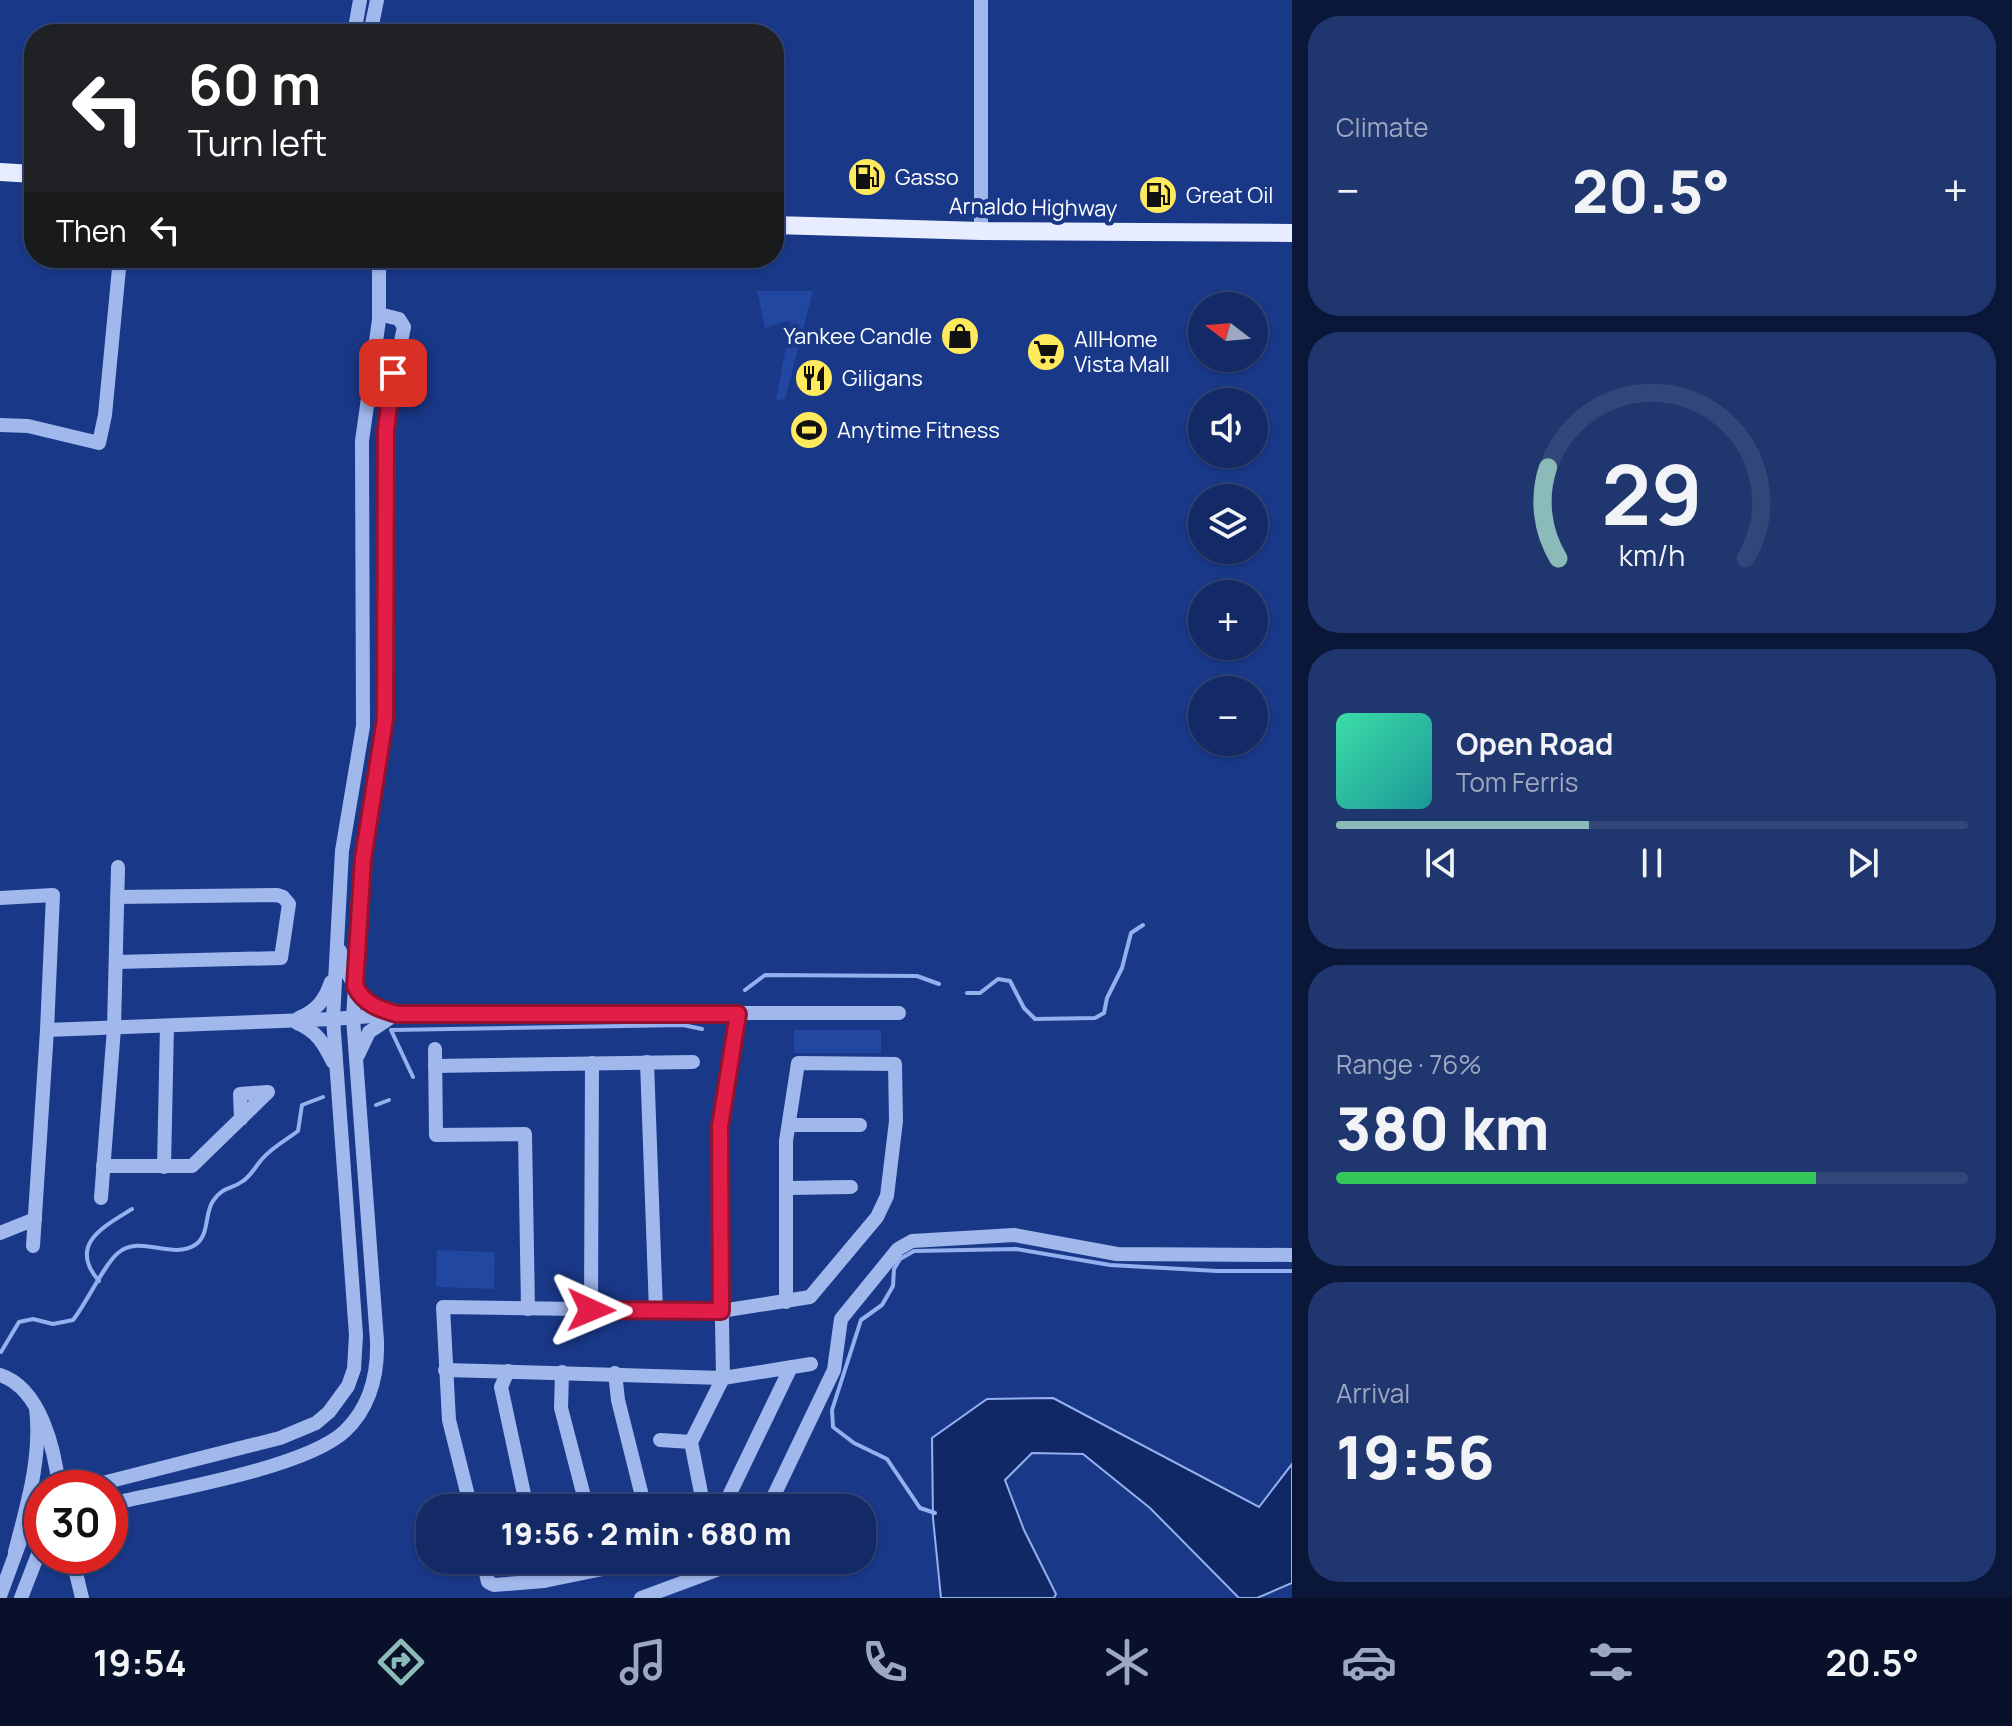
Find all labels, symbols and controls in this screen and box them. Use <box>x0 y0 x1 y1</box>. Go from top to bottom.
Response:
text: 60 m <box>188 45 321 122</box>
icon: left <box>56 56 160 160</box>
text: Climate <box>1336 109 1428 145</box>
text: Turn left <box>188 118 327 167</box>
text: 20.5° <box>1572 149 1730 231</box>
fuel station icon: Gasso <box>846 156 888 198</box>
text: − <box>1336 160 1360 220</box>
text: + <box>1943 160 1968 220</box>
place label: Gasso <box>895 162 959 192</box>
fuel station icon: Great Oil <box>1137 174 1179 216</box>
place label: Great Oil <box>1186 180 1273 210</box>
street label: Arnaldo Highway <box>949 191 1118 223</box>
icon: left <box>143 208 187 252</box>
text: Then <box>56 210 127 251</box>
north arrow <box>1188 292 1268 372</box>
map controls <box>1188 292 1268 756</box>
shop icon: Yankee Candle <box>939 315 981 357</box>
place label: Yankee Candle <box>783 321 932 351</box>
place label: AllHome Vista Mall <box>1074 324 1170 379</box>
supermarket icon: AllHome Vista Mall <box>1025 331 1067 373</box>
pin <box>359 339 427 407</box>
icon: arrive <box>371 351 415 395</box>
restaurant icon: Giligans <box>793 357 835 399</box>
place label: Giligans <box>842 363 923 393</box>
button: sound <box>1188 388 1268 468</box>
sports icon: Anytime Fitness <box>788 409 830 451</box>
place label: Anytime Fitness <box>837 415 1000 445</box>
text: 29 <box>1601 435 1703 549</box>
button: layers <box>1188 484 1268 564</box>
text: km/h <box>1619 536 1685 575</box>
button: + <box>1188 580 1268 660</box>
button: − <box>1188 676 1268 756</box>
text: Open Road <box>1456 723 1613 764</box>
text: Tom Ferris <box>1456 764 1578 800</box>
icon: previous <box>1419 841 1463 885</box>
icon: pause <box>1630 841 1674 885</box>
icon: next <box>1841 841 1885 885</box>
text: Range · 76% <box>1336 1046 1482 1082</box>
text: 380 km <box>1336 1086 1549 1168</box>
position arrow <box>549 1268 633 1352</box>
text: Arrival <box>1336 1375 1410 1411</box>
text: 19:56 <box>1336 1415 1495 1497</box>
speed limit sign: 30 <box>24 1470 128 1574</box>
text: 19:56 · 2 min · 680 m <box>501 1513 791 1554</box>
icon: directions <box>373 1634 429 1690</box>
icon: music <box>615 1634 671 1690</box>
icon: phone <box>857 1634 913 1690</box>
icon: climate <box>1099 1634 1155 1690</box>
icon: car <box>1341 1634 1397 1690</box>
icon: filters <box>1583 1634 1639 1690</box>
text: 19:54 <box>93 1638 187 1687</box>
text: 20.5° <box>1826 1638 1919 1687</box>

